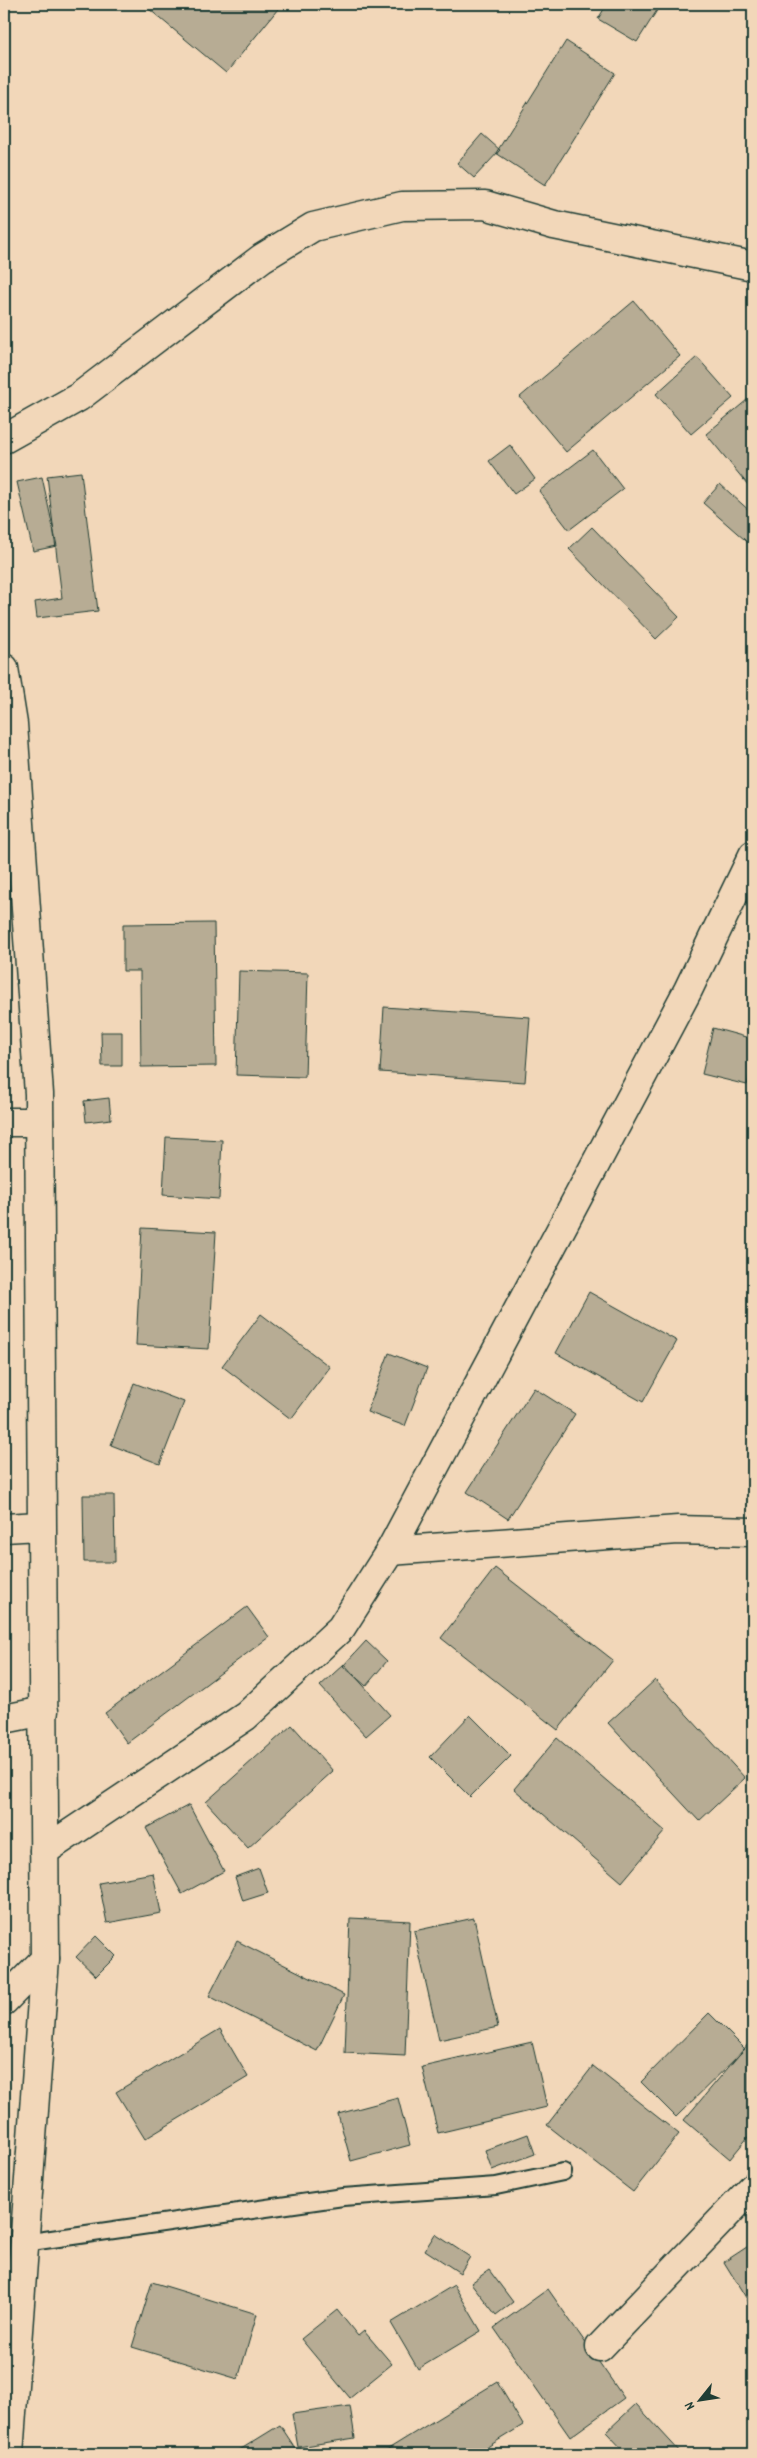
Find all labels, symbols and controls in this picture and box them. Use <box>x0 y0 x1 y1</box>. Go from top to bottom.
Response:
north arrow <box>674 2376 724 2426</box>
text: N <box>680 2397 701 2413</box>

